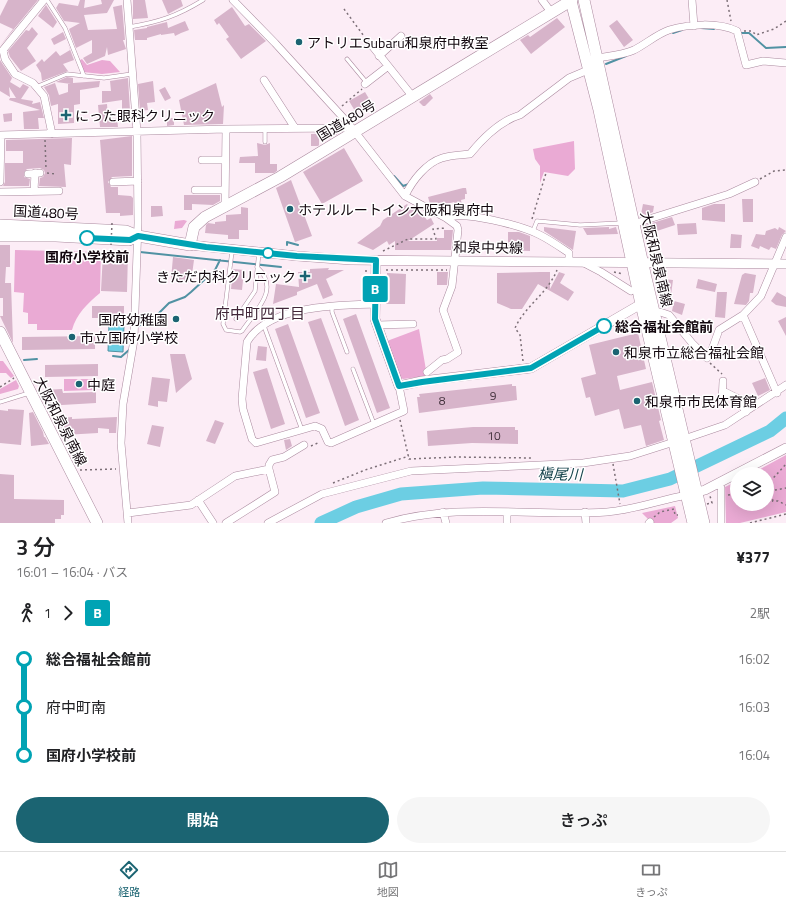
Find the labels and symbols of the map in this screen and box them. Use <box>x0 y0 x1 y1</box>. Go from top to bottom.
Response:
place label: アトリエSubaru和泉府中教室 <box>307 32 489 53</box>
marker: アトリエSubaru和泉府中教室 <box>294 37 304 47</box>
street label: 国道480号 <box>313 94 379 146</box>
place label: にった眼科クリニック <box>75 105 215 126</box>
marker: にった眼科クリニック <box>60 109 72 121</box>
place label: ホテルルートイン大阪和泉府中 <box>298 199 494 220</box>
street label: 国道480号 <box>13 200 79 224</box>
marker: ホテルルートイン大阪和泉府中 <box>285 204 295 214</box>
street label: 大阪和泉泉南線 <box>636 209 678 309</box>
marker: 国府小学校前 <box>79 230 95 246</box>
street label: 和泉中央線 <box>453 236 523 258</box>
place label: 国府小学校前 <box>45 246 129 267</box>
unlabelled marker <box>262 247 274 259</box>
place label: きただ内科クリニック <box>156 266 296 287</box>
marker: きただ内科クリニック <box>299 270 311 282</box>
line badge: B <box>362 276 388 302</box>
district label: 府中町四丁目 <box>215 302 305 325</box>
place label: 国府幼稚園 <box>98 309 168 330</box>
marker: 国府幼稚園 <box>171 314 181 324</box>
place label: 総合福祉会館前 <box>615 316 713 337</box>
marker: 総合福祉会館前 <box>596 318 612 334</box>
place label: 市立国府小学校 <box>80 327 178 348</box>
marker: 市立国府小学校 <box>67 332 77 342</box>
place label: 和泉市立総合福祉会館 <box>624 342 764 363</box>
marker: 和泉市立総合福祉会館 <box>611 347 621 357</box>
street label: 大阪和泉泉南線 <box>29 373 93 469</box>
place label: 中庭 <box>87 374 115 395</box>
marker: 中庭 <box>74 379 84 389</box>
house number: 9 <box>490 386 497 405</box>
house number: 8 <box>439 391 446 410</box>
place label: 和泉市市民体育館 <box>645 391 757 412</box>
marker: 和泉市市民体育館 <box>632 396 642 406</box>
house number: 10 <box>487 426 501 445</box>
water label: 槇尾川 <box>537 462 585 486</box>

